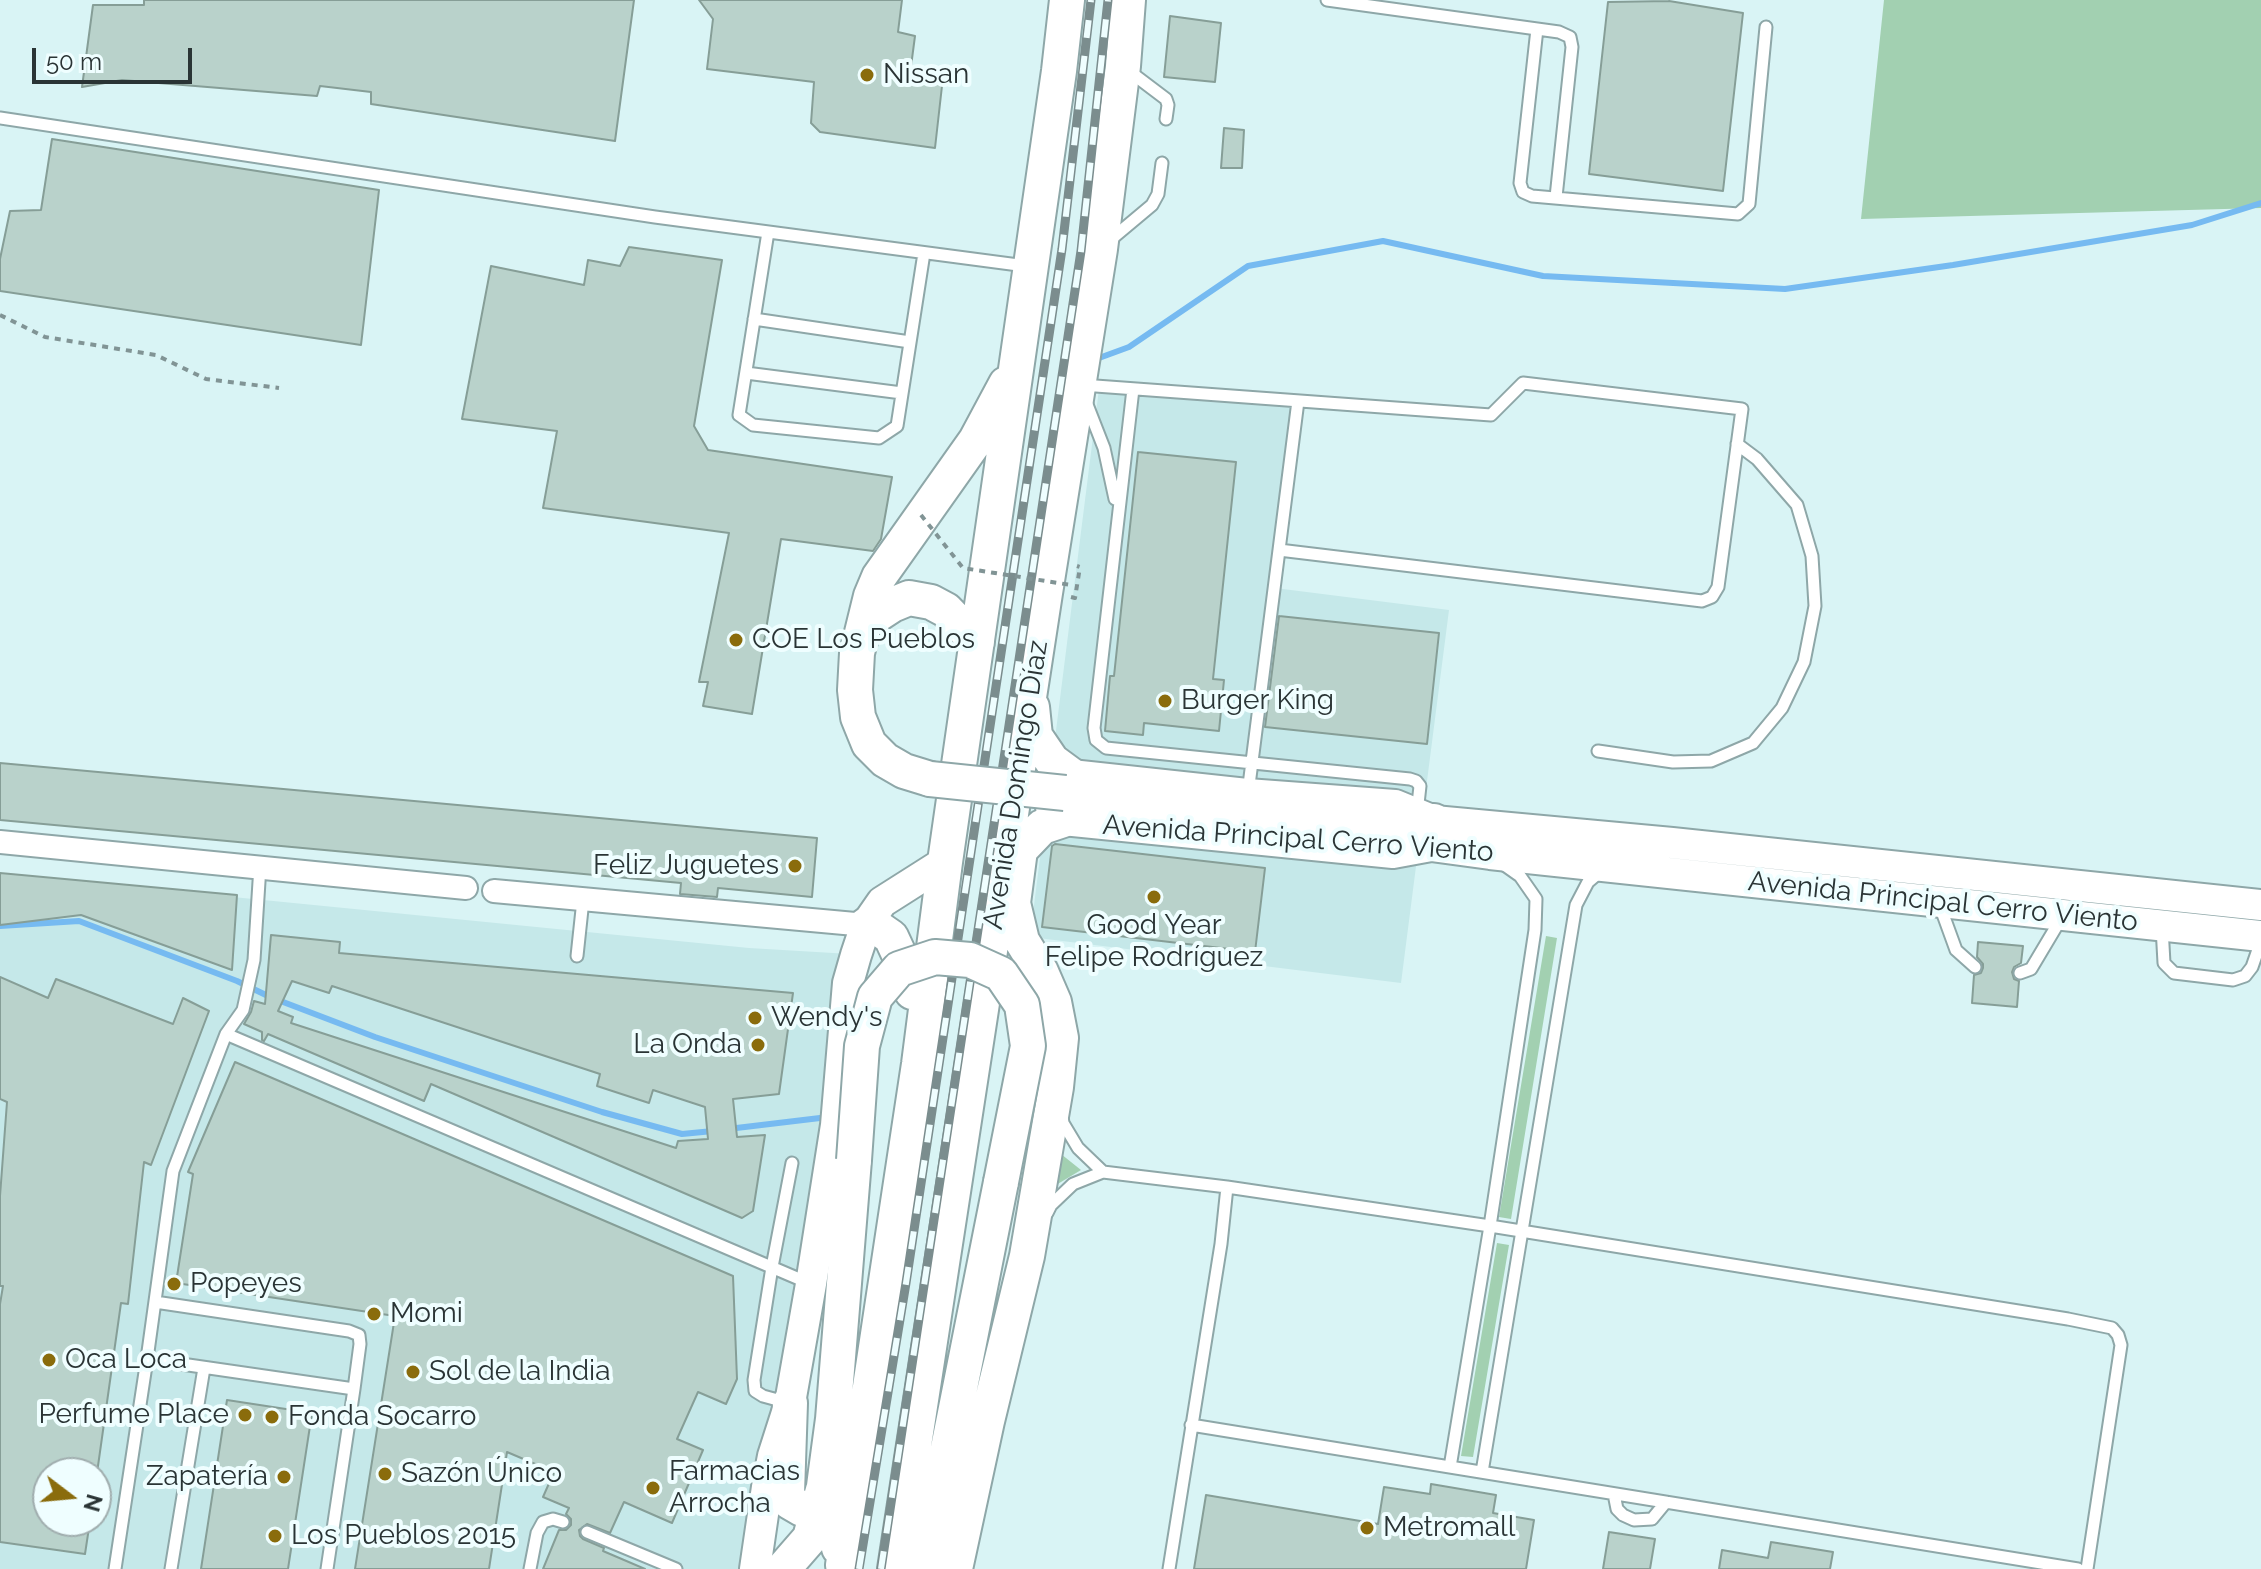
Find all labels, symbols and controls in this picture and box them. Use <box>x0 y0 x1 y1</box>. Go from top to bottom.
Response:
scale bar <box>36 32 196 82</box>
text: 50 m <box>46 47 102 76</box>
place label: Nissan <box>883 58 969 92</box>
marker: Nissan <box>858 66 876 84</box>
place label: COE Los Pueblos <box>752 623 975 657</box>
marker: COE Los Pueblos <box>727 631 745 649</box>
street label: Avenida Domingo Díaz <box>977 638 1055 932</box>
place label: Burger King <box>1181 684 1334 718</box>
marker: Burger King <box>1156 692 1174 710</box>
street label: Avenida Principal Cerro Viento <box>1101 809 1495 869</box>
place label: Feliz Juguetes <box>593 849 779 883</box>
marker: Feliz Juguetes <box>786 857 804 875</box>
street label: Avenida Principal Cerro Viento <box>1746 865 2140 939</box>
marker: Good Year Felipe Rodríguez <box>1145 888 1163 906</box>
place label: Good Year Felipe Rodríguez <box>1045 909 1263 975</box>
place label: Wendy's <box>771 1001 883 1035</box>
marker: Wendy's <box>746 1009 764 1027</box>
place label: La Onda <box>633 1028 742 1062</box>
marker: La Onda <box>749 1036 767 1054</box>
place label: Popeyes <box>190 1267 302 1301</box>
marker: Popeyes <box>165 1275 183 1293</box>
place label: Momi <box>390 1297 463 1331</box>
marker: Momi <box>365 1305 383 1323</box>
place label: Oca Loca <box>65 1343 187 1377</box>
marker: Oca Loca <box>40 1351 58 1369</box>
place label: Sol de la India <box>429 1355 610 1389</box>
marker: Sol de la India <box>404 1363 422 1381</box>
place label: Perfume Place <box>38 1398 229 1432</box>
place label: Fonda Socarro <box>288 1400 477 1434</box>
marker: Perfume Place <box>236 1406 254 1424</box>
marker: Fonda Socarro <box>263 1408 281 1426</box>
place label: Farmacias Arrocha <box>669 1455 800 1521</box>
north arrow <box>32 1457 112 1537</box>
place label: Sazón Único <box>401 1457 562 1491</box>
place label: Zapatería <box>146 1460 268 1494</box>
marker: Sazón Único <box>376 1465 394 1483</box>
marker: Zapatería <box>275 1468 293 1486</box>
marker: Farmacias Arrocha <box>644 1479 662 1497</box>
text: N <box>78 1491 108 1515</box>
place label: Metromall <box>1383 1511 1515 1545</box>
place label: Los Pueblos 2015 <box>291 1519 516 1553</box>
marker: Metromall <box>1358 1519 1376 1537</box>
marker: Los Pueblos 2015 <box>266 1527 284 1545</box>

